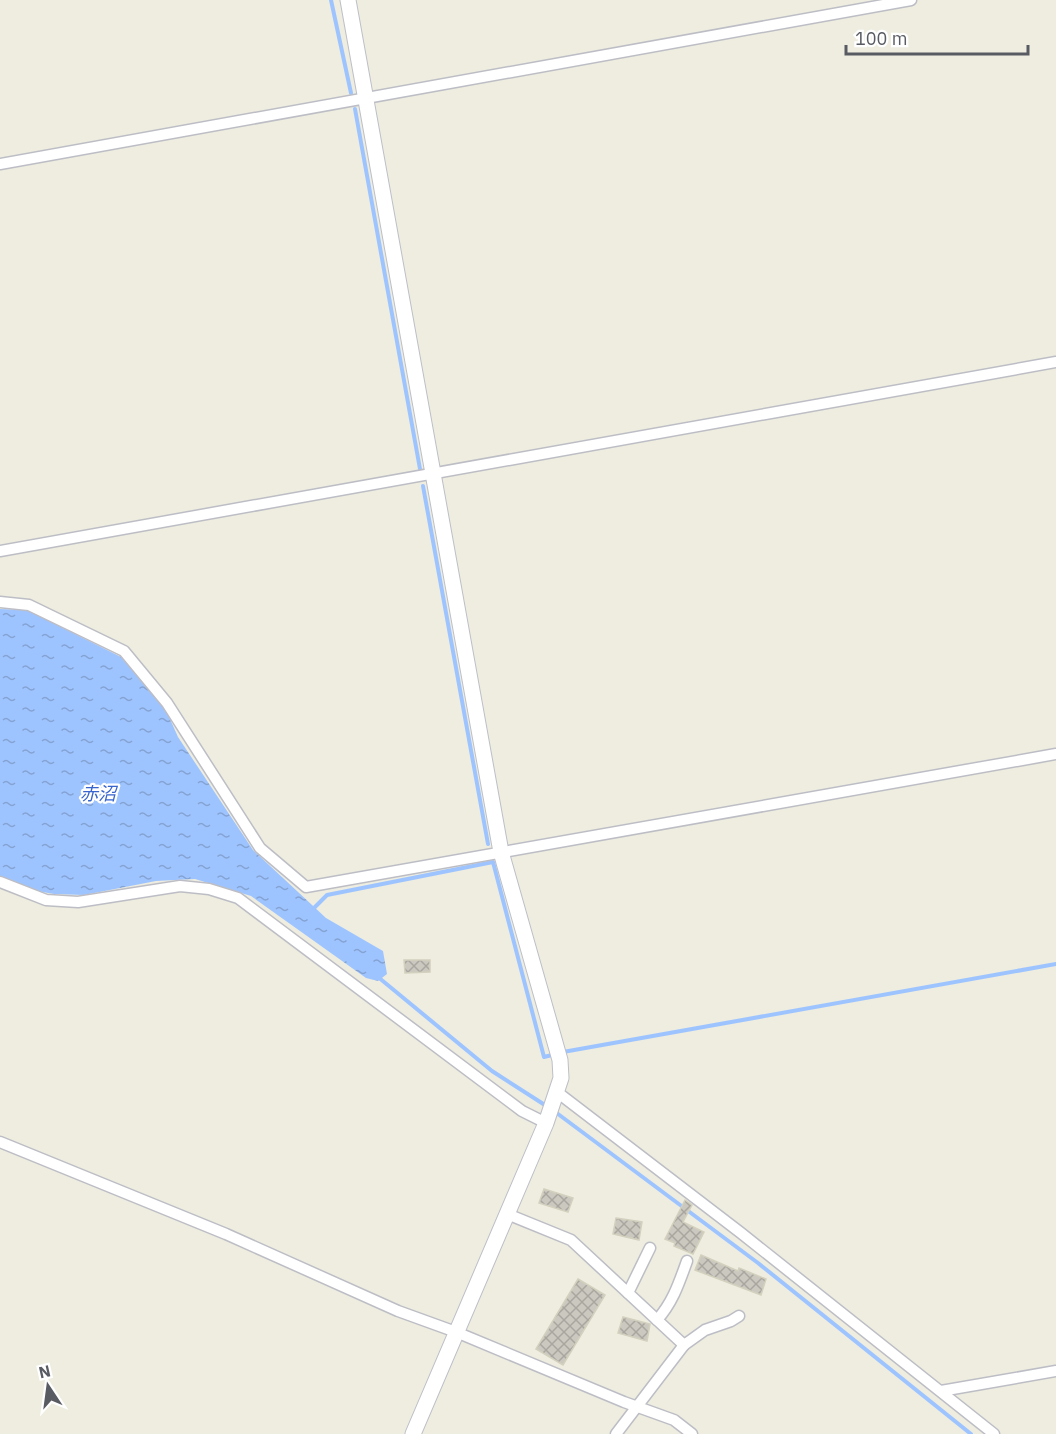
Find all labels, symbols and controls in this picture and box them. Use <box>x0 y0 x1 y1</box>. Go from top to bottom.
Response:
scale bar <box>846 18 1028 56</box>
text: 100 m <box>855 27 907 50</box>
water label: 赤沼 <box>80 782 119 805</box>
north arrow <box>18 1356 78 1416</box>
text: N <box>37 1360 53 1382</box>

